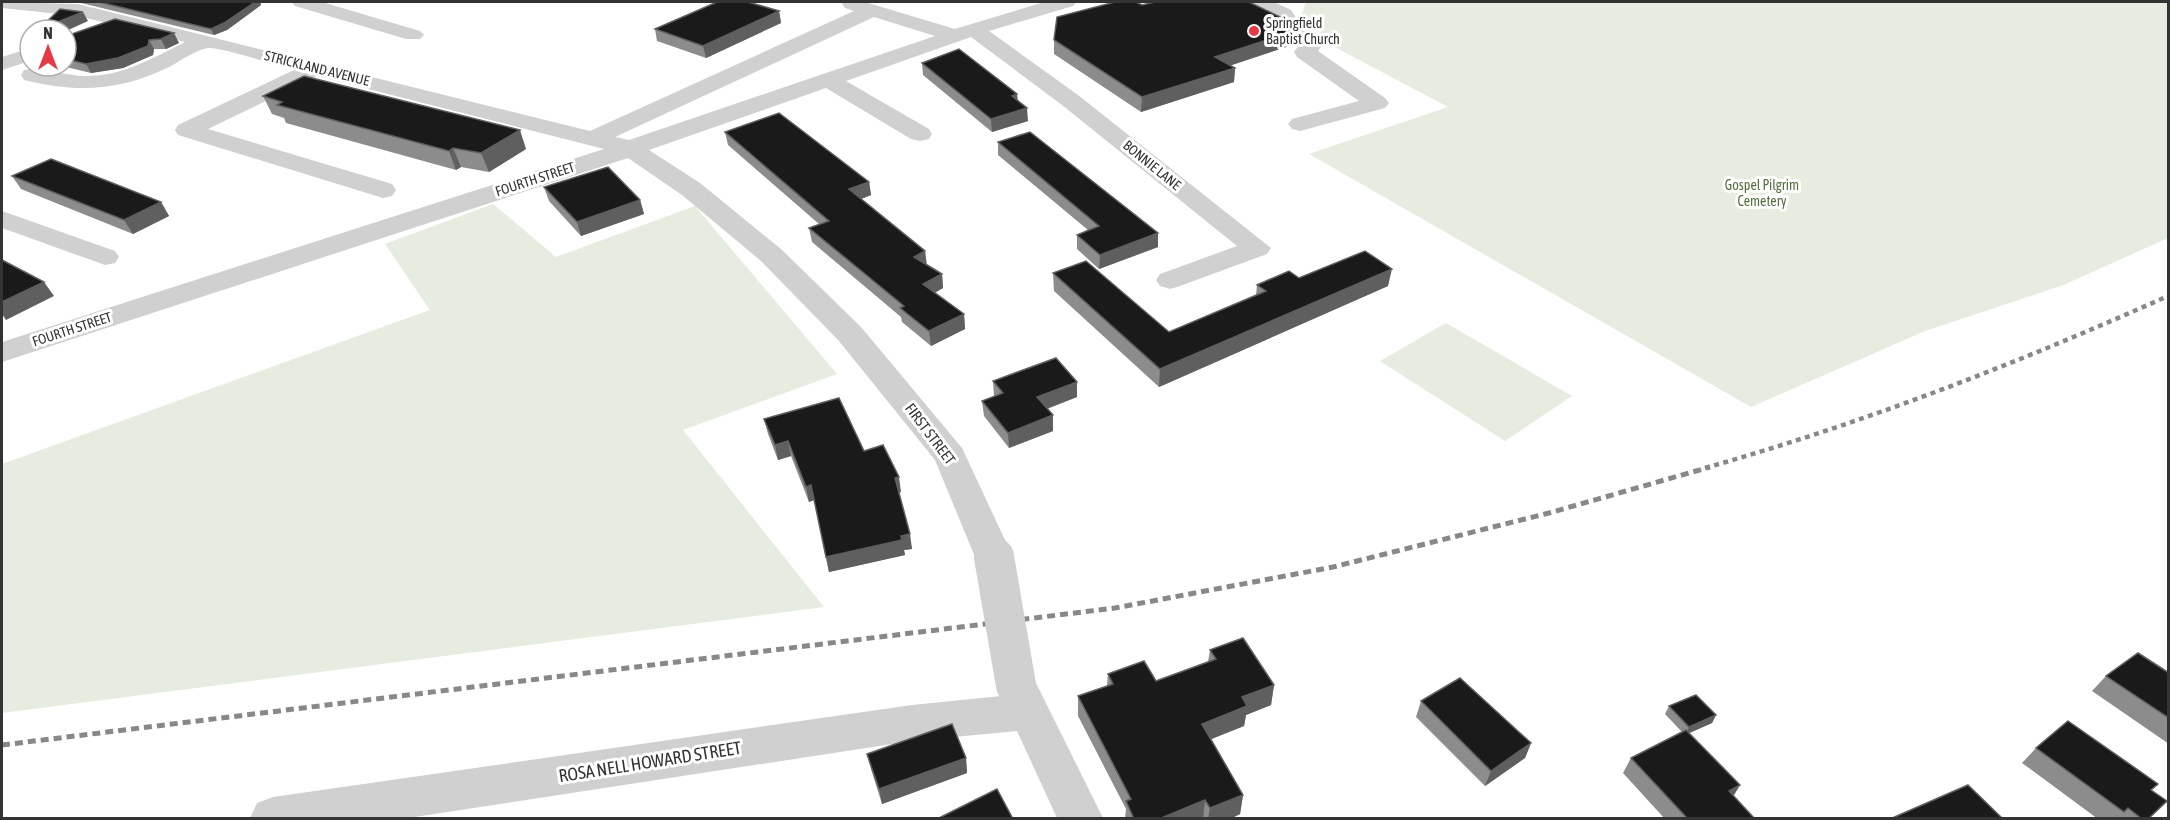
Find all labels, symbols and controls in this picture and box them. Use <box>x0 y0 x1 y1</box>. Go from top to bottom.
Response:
place label: Springfield Baptist Church <box>1266 15 1340 47</box>
north arrow <box>18 18 78 78</box>
text: N <box>43 24 53 42</box>
marker: Springfield Baptist Church <box>1247 24 1261 38</box>
street label: STRICKLAND AVENUE <box>263 47 371 89</box>
street label: BONNIE LANE <box>1120 137 1184 193</box>
street label: FOURTH STREET <box>493 159 577 199</box>
park label: Gospel Pilgrim Cemetery <box>1725 177 1799 209</box>
street label: FOURTH STREET <box>30 309 114 349</box>
street label: FIRST STREET <box>902 400 959 468</box>
street label: ROSA NELL HOWARD STREET <box>557 737 743 786</box>

